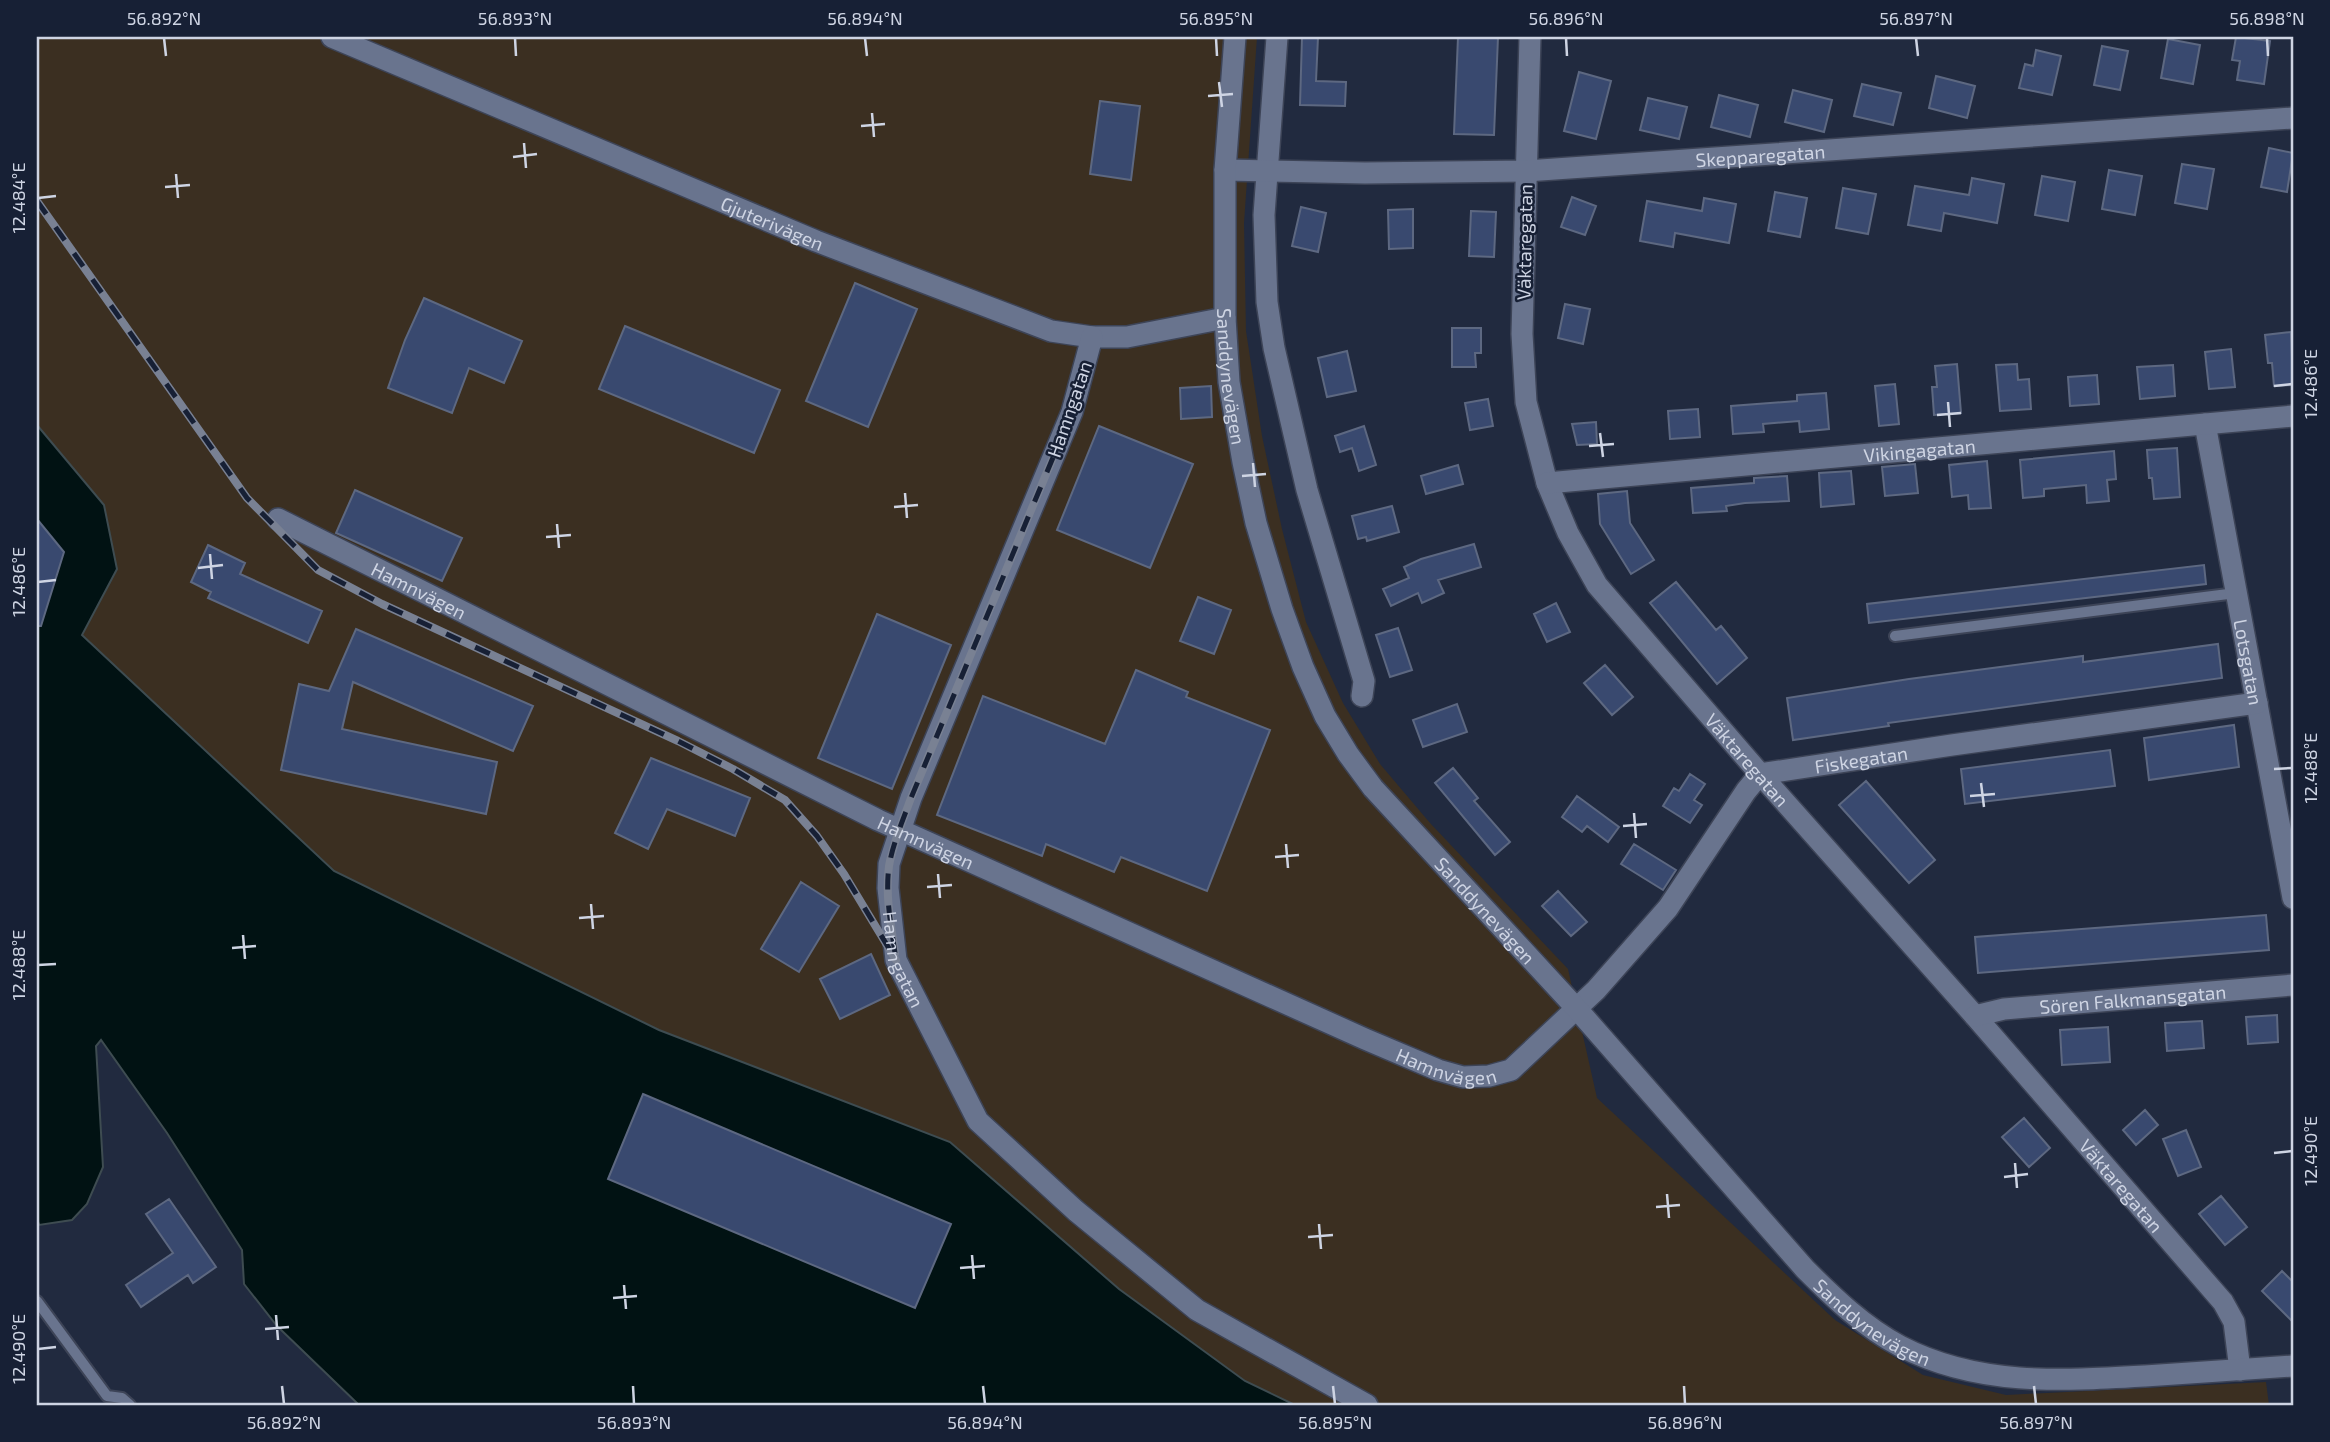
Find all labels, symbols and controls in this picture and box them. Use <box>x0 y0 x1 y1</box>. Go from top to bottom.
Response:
text: 56.892°N <box>127 7 201 29</box>
text: 56.893°N <box>478 7 552 29</box>
text: 56.894°N <box>827 7 903 29</box>
text: 56.895°N <box>1179 7 1253 29</box>
text: 56.896°N <box>1529 7 1603 29</box>
text: 56.897°N <box>1879 7 1953 29</box>
text: 56.898°N <box>2229 7 2305 29</box>
street label: Skepparegatan <box>1695 139 1826 171</box>
text: 12.484°E <box>7 163 29 233</box>
street label: Väktaregatan <box>1511 184 1537 300</box>
street label: Gjuterivägen <box>718 191 827 254</box>
street label: Sanddynevägen <box>1214 308 1251 446</box>
text: 12.486°E <box>2299 349 2321 419</box>
street label: Hamngatan <box>1042 358 1096 460</box>
street label: Vikingagatan <box>1863 433 1976 466</box>
text: 12.486°E <box>7 547 29 617</box>
street label: Hamnvägen <box>368 556 470 623</box>
street label: Lotsgatan <box>2230 617 2268 707</box>
street label: Väktaregatan <box>1701 708 1794 811</box>
text: 12.488°E <box>2299 733 2321 803</box>
street label: Fiskegatan <box>1813 740 1909 777</box>
street label: Hamnvägen <box>874 810 978 873</box>
street label: Sanddynevägen <box>1431 852 1541 968</box>
street label: Hamngatan <box>879 910 930 1011</box>
text: 12.488°E <box>7 930 29 1000</box>
street label: Sören Falkmansgatan <box>2038 979 2227 1018</box>
street label: Hamnvägen <box>1393 1042 1499 1088</box>
text: 12.490°E <box>2299 1116 2321 1186</box>
street label: Väktaregatan <box>2075 1134 2168 1237</box>
street label: Sanddynevägen <box>1810 1273 1934 1370</box>
text: 12.490°E <box>7 1314 29 1384</box>
text: 56.892°N <box>247 1411 321 1433</box>
text: 56.893°N <box>597 1411 671 1433</box>
text: 56.894°N <box>947 1411 1023 1433</box>
text: 56.895°N <box>1298 1411 1372 1433</box>
text: 56.896°N <box>1648 1411 1722 1433</box>
text: 56.897°N <box>1999 1411 2073 1433</box>

